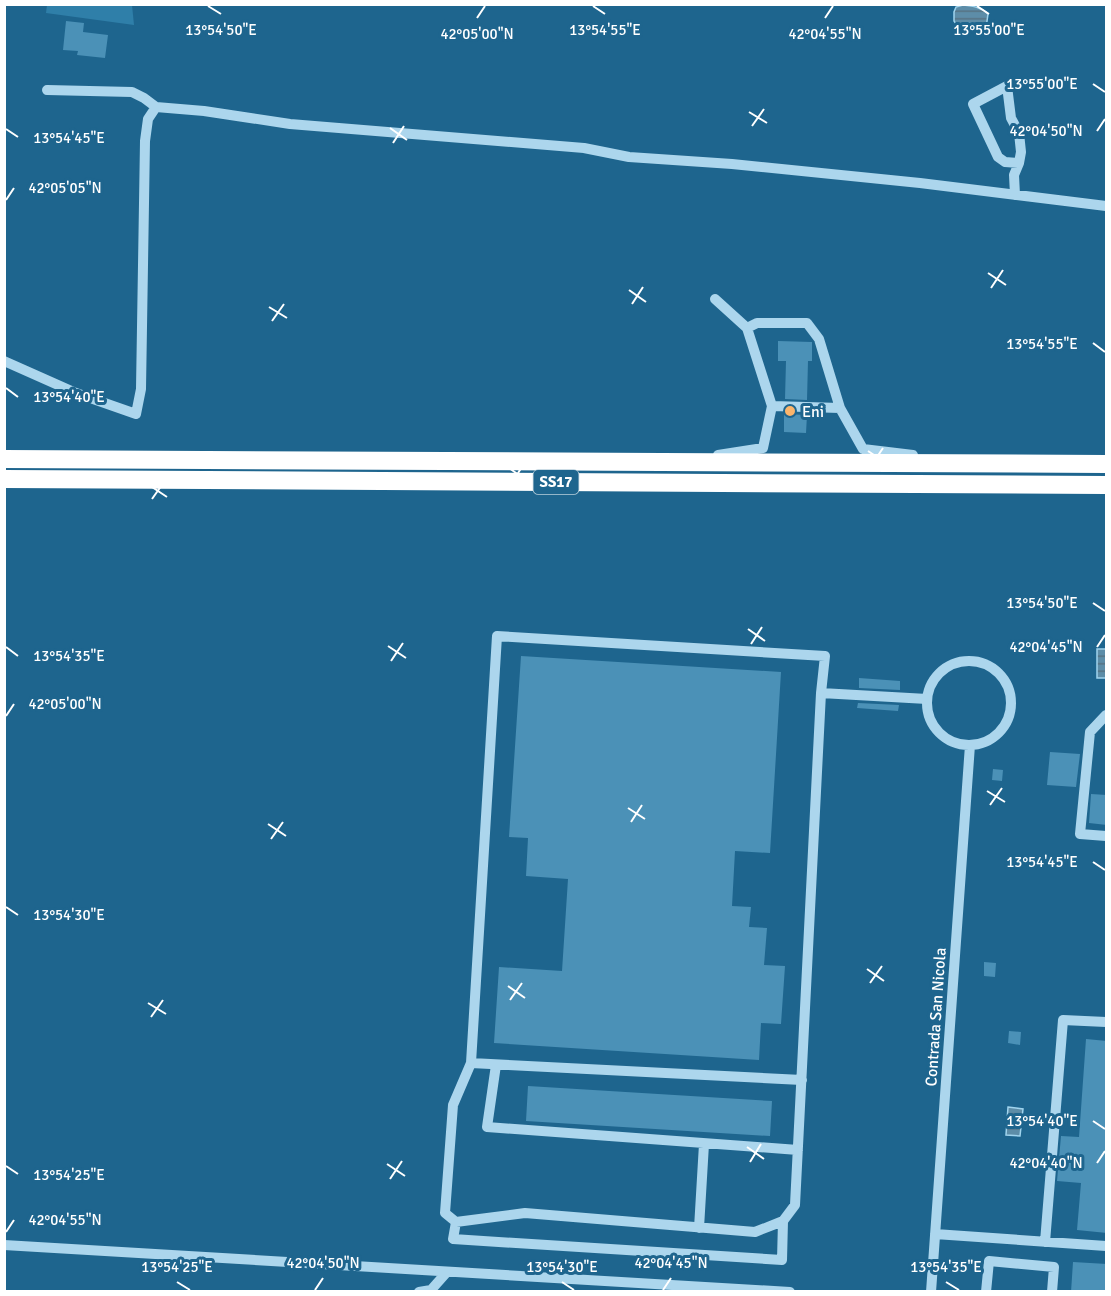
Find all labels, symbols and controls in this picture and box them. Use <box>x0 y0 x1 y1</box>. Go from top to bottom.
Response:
text: 13°54'50"E <box>185 21 257 39</box>
text: 13°54'55"E <box>569 21 641 39</box>
text: 13°55'00"E <box>953 21 1025 39</box>
text: 42°05'00"N <box>440 25 514 43</box>
text: 42°04'55"N <box>788 25 862 43</box>
text: 13°55'00"E <box>1006 75 1078 93</box>
text: 42°04'50"N <box>1009 122 1083 140</box>
text: 13°54'45"E <box>33 129 105 147</box>
text: 42°05'05"N <box>28 179 102 197</box>
text: 13°54'55"E <box>1006 335 1078 353</box>
text: 13°54'40"E <box>33 388 105 406</box>
place label: Eni <box>802 402 824 422</box>
marker: Eni <box>783 404 797 418</box>
road number: SS17 <box>534 470 578 494</box>
text: 13°54'50"E <box>1006 594 1078 612</box>
text: 42°04'45"N <box>1009 638 1083 656</box>
text: 13°54'35"E <box>33 647 105 665</box>
text: 42°05'00"N <box>28 695 102 713</box>
text: 13°54'45"E <box>1006 853 1078 871</box>
text: 13°54'30"E <box>33 906 105 924</box>
street label: Contrada San Nicola <box>921 947 951 1087</box>
text: 13°54'40"E <box>1006 1112 1078 1130</box>
text: 42°04'40"N <box>1009 1154 1083 1172</box>
text: 13°54'25"E <box>33 1166 105 1184</box>
text: 42°04'55"N <box>28 1211 102 1229</box>
text: 42°04'50"N <box>286 1254 360 1272</box>
text: 42°04'45"N <box>634 1254 708 1272</box>
text: 13°54'25"E <box>141 1258 213 1276</box>
text: 13°54'30"E <box>526 1258 598 1276</box>
text: 13°54'35"E <box>910 1258 982 1276</box>

